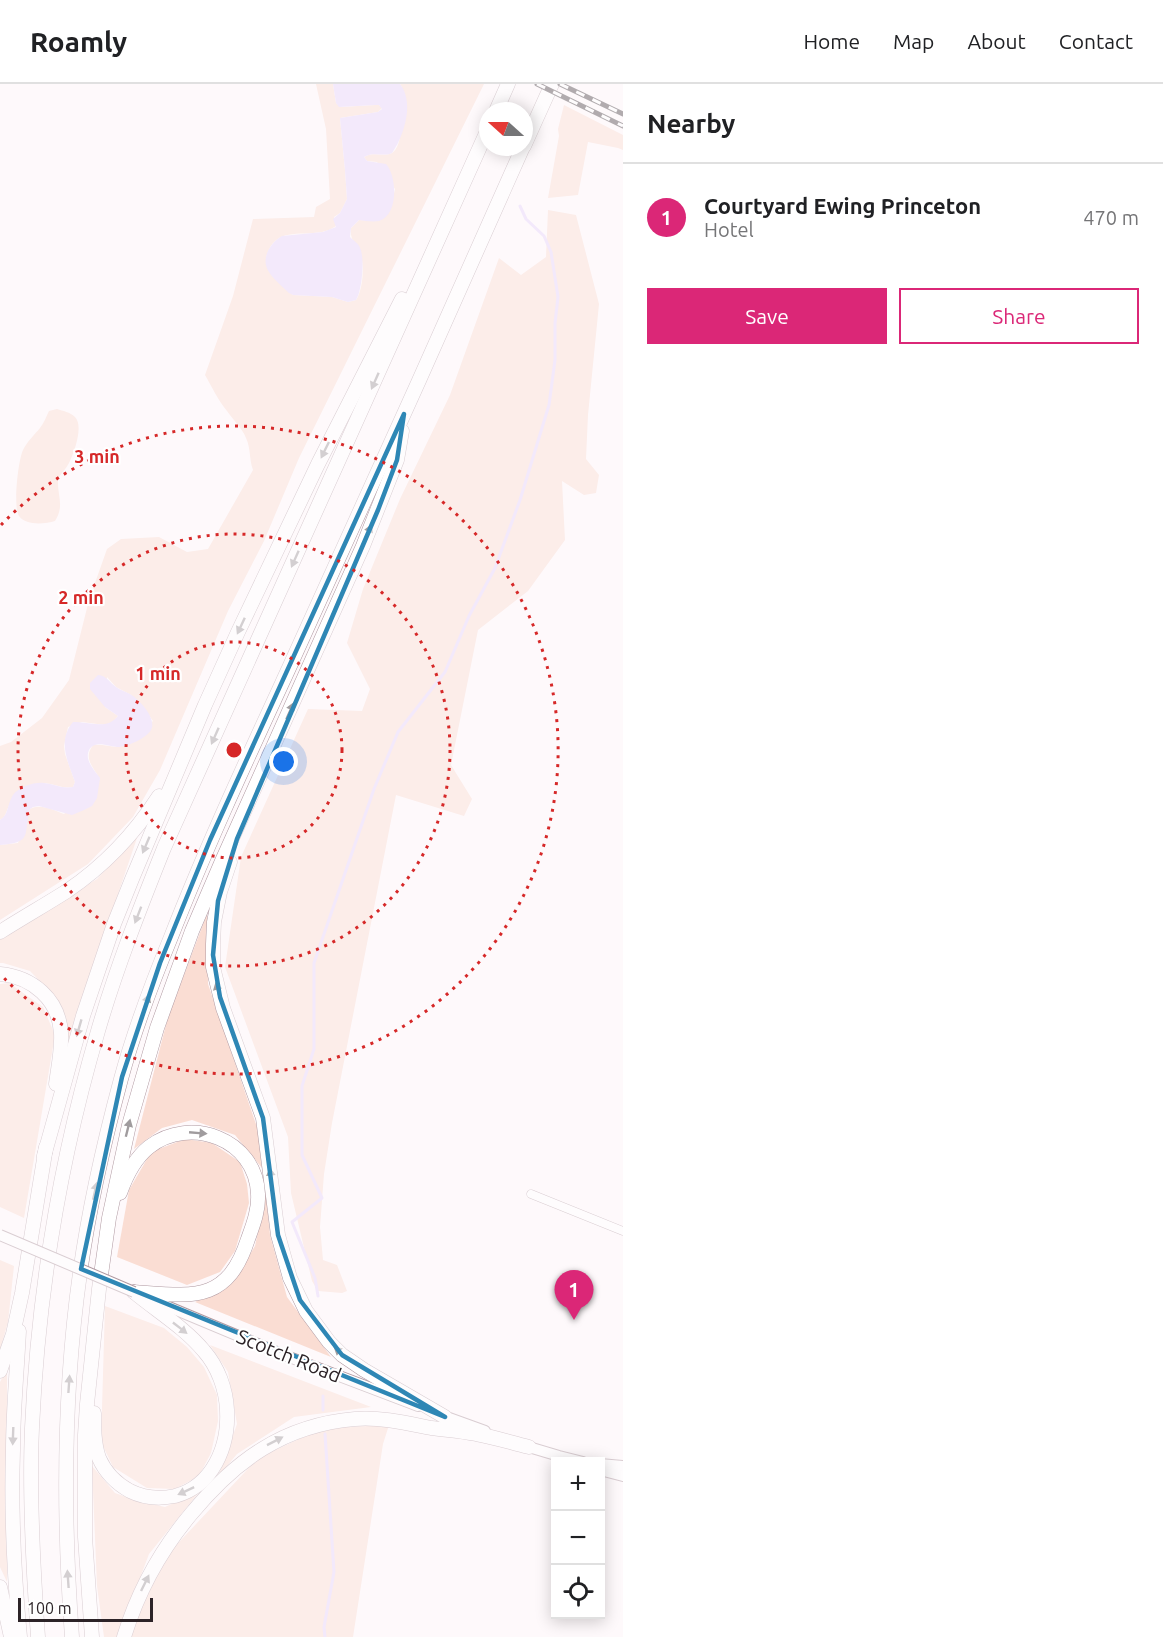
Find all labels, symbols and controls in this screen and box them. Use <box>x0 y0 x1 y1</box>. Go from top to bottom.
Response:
text: Roamly <box>30 26 127 57</box>
text: Home <box>803 29 860 53</box>
text: Map <box>893 29 934 53</box>
text: About <box>967 29 1026 53</box>
text: Contact <box>1059 29 1133 53</box>
north arrow <box>479 102 533 156</box>
text: Nearby <box>647 109 735 138</box>
text: Courtyard Ewing Princeton <box>704 193 981 218</box>
text: 1 <box>661 206 672 229</box>
text: 470 m <box>1083 206 1139 229</box>
text: Hotel <box>704 218 754 241</box>
button: Save <box>647 288 887 344</box>
button: Share <box>899 288 1139 344</box>
one-way arrow <box>370 372 379 389</box>
one-way arrow <box>320 442 330 459</box>
text: 3 min <box>74 446 120 466</box>
one-way arrow <box>364 524 374 542</box>
one-way arrow <box>290 550 299 567</box>
text: 2 min <box>58 587 104 607</box>
one-way arrow <box>237 618 246 635</box>
text: 1 min <box>135 663 181 683</box>
one-way arrow <box>285 703 294 720</box>
one-way arrow <box>210 728 219 745</box>
centre of rings <box>224 740 244 760</box>
your location <box>269 747 298 776</box>
one-way arrow <box>141 836 150 854</box>
one-way arrow <box>132 907 142 925</box>
one-way arrow <box>213 981 223 1000</box>
one-way arrow <box>141 994 151 1012</box>
one-way arrow <box>74 1019 83 1037</box>
one-way arrow <box>124 1118 134 1137</box>
one-way arrow <box>189 1128 208 1138</box>
one-way arrow <box>266 1168 276 1187</box>
one-way arrow <box>91 1181 100 1200</box>
pin: 1 <box>554 1270 594 1320</box>
one-way arrow <box>172 1322 188 1335</box>
street label: Scotch Road <box>234 1324 345 1387</box>
one-way arrow <box>333 1347 349 1360</box>
one-way arrow <box>64 1374 73 1393</box>
one-way arrow <box>9 1426 18 1445</box>
one-way arrow <box>266 1437 284 1447</box>
map controls <box>551 1457 605 1619</box>
button: + <box>551 1457 605 1511</box>
one-way arrow <box>177 1486 194 1495</box>
button: − <box>551 1511 605 1565</box>
button: locate <box>551 1565 605 1619</box>
one-way arrow <box>64 1569 73 1588</box>
one-way arrow <box>140 1574 149 1591</box>
scale bar <box>18 1595 153 1622</box>
text: 100 m <box>27 1599 72 1617</box>

